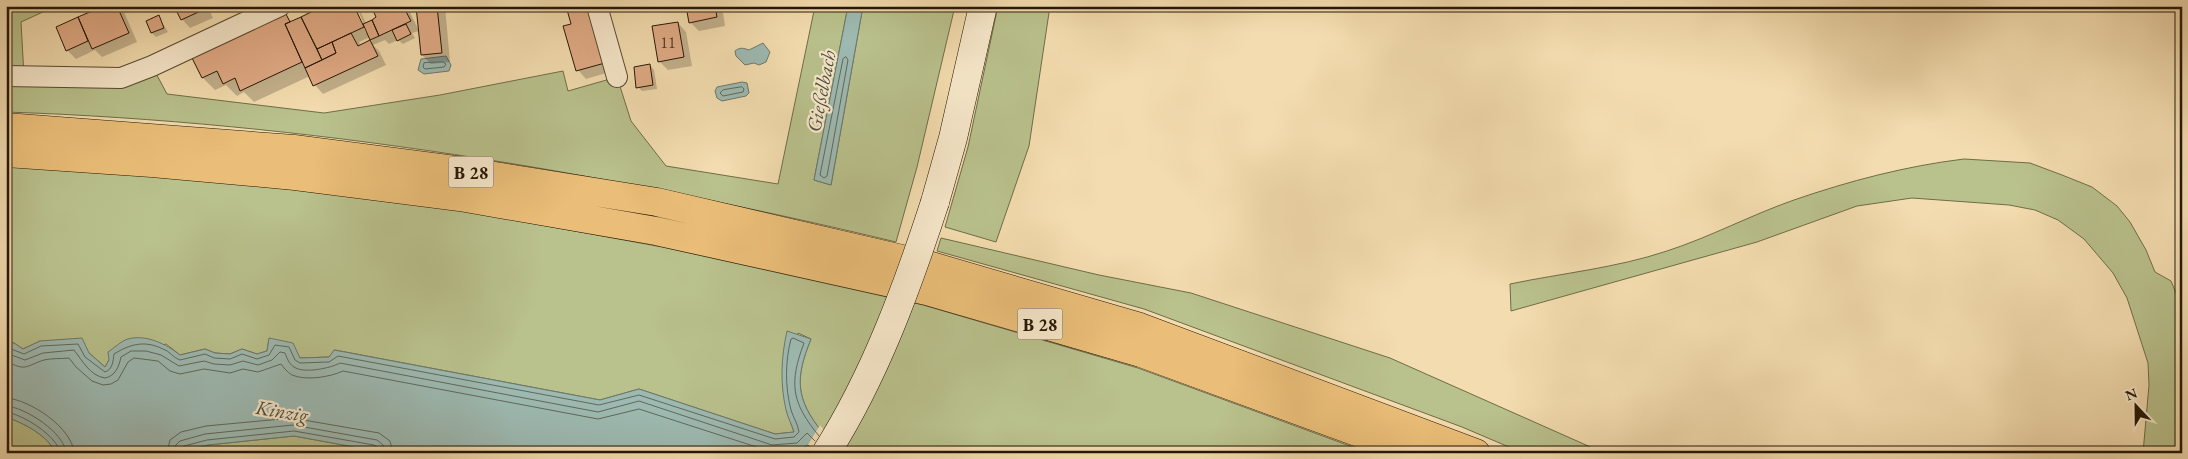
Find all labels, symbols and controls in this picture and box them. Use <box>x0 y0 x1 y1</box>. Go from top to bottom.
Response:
house number: 11 <box>660 32 676 53</box>
water label: Gießelbach <box>800 48 842 134</box>
road number: B 28 <box>448 156 494 188</box>
road number: B 28 <box>1018 308 1062 339</box>
north arrow <box>2110 382 2160 432</box>
text: N <box>2123 383 2140 404</box>
water label: Kinzig <box>253 394 311 428</box>

